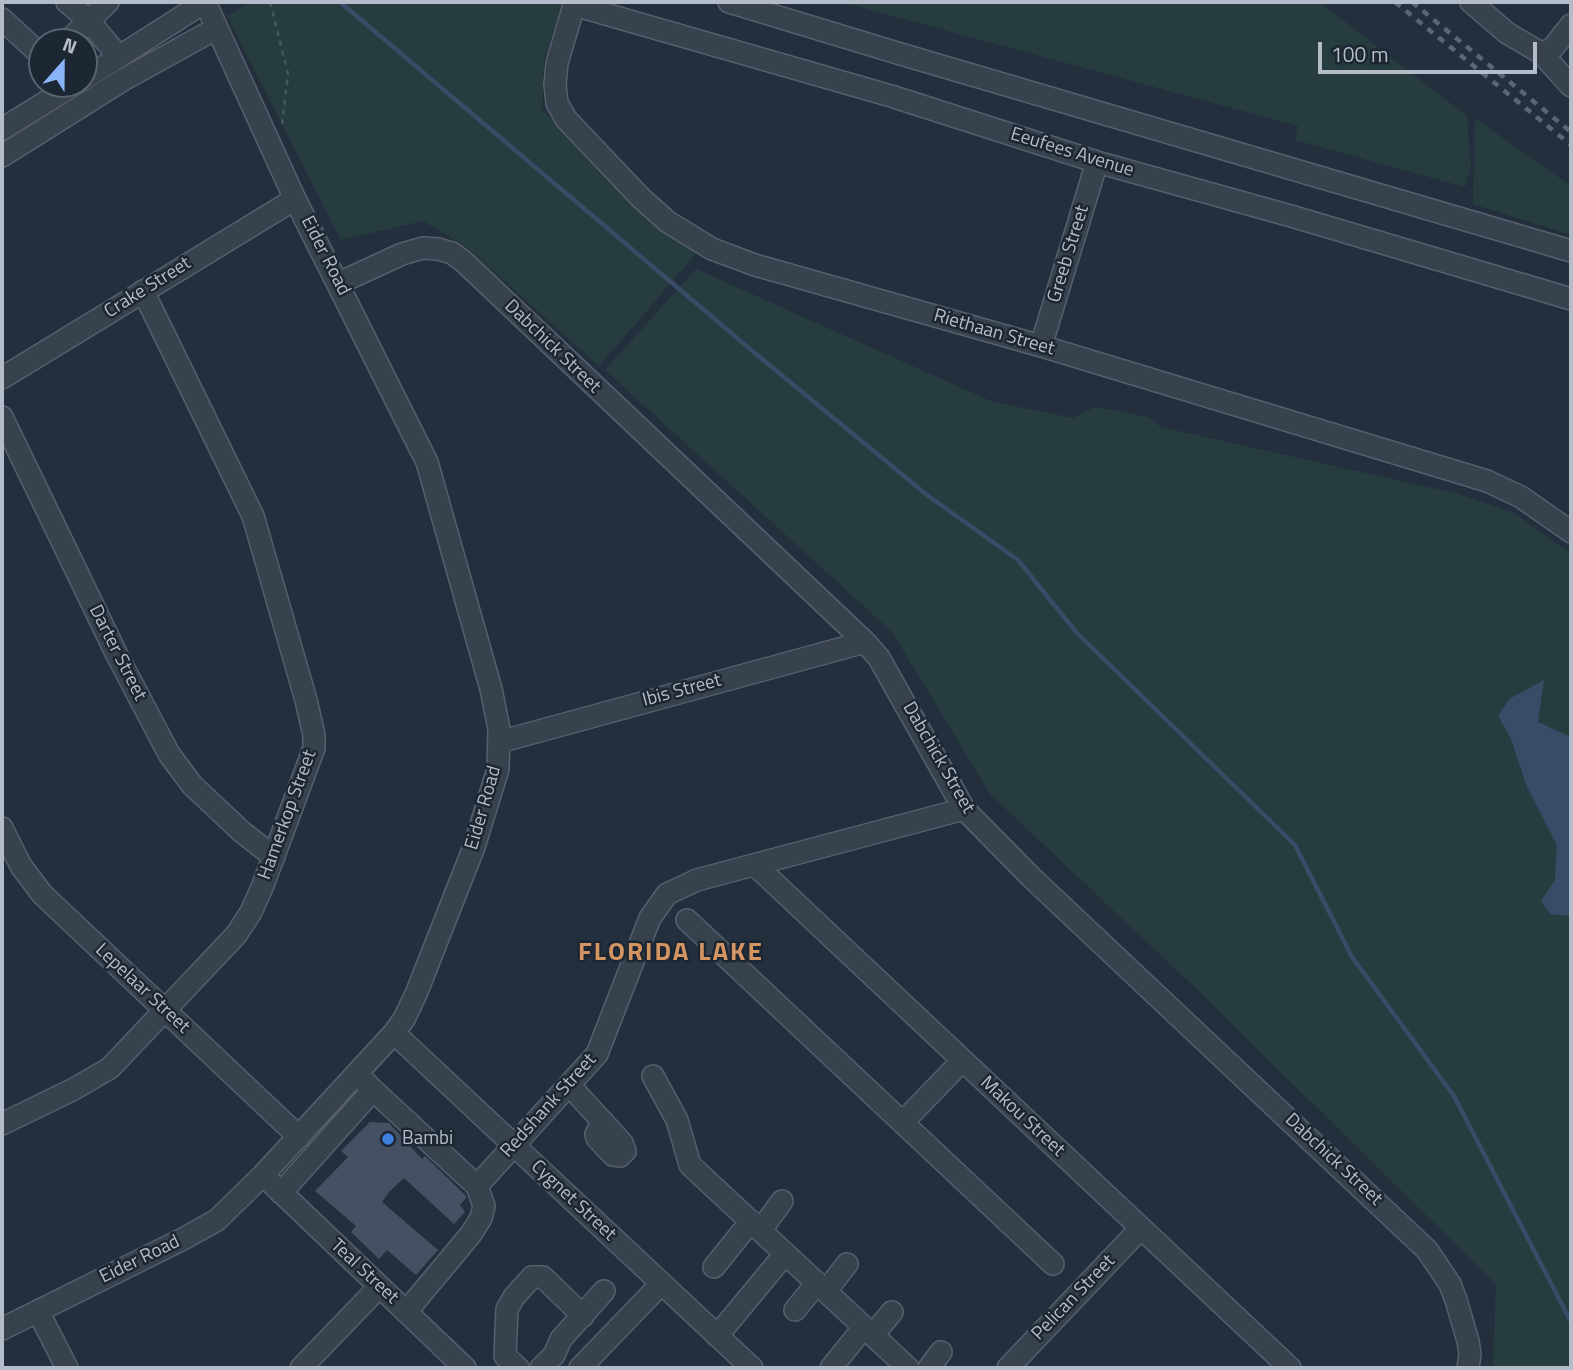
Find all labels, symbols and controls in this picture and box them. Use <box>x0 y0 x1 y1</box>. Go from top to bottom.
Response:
north arrow <box>28 28 98 98</box>
scale bar <box>1321 28 1540 72</box>
text: N <box>59 29 81 61</box>
text: 100 m <box>1331 38 1388 70</box>
street label: Eeufees Avenue <box>1008 123 1136 183</box>
street label: Greeb Street <box>1043 203 1095 305</box>
street label: Eider Road <box>295 212 355 300</box>
street label: Crake Street <box>100 252 196 324</box>
street label: Dabchick Street <box>499 295 605 399</box>
street label: Riethaan Street <box>931 305 1057 361</box>
street label: Darter Street <box>83 601 151 705</box>
street label: Ibis Street <box>640 670 724 712</box>
street label: Dabchick Street <box>897 698 979 818</box>
street label: Hamerkop Street <box>254 747 322 883</box>
street label: Eider Road <box>461 763 507 853</box>
district label: FLORIDA LAKE <box>580 938 762 970</box>
street label: Lepelaar Street <box>90 939 194 1039</box>
street label: Redshank Street <box>496 1049 602 1163</box>
street label: Makou Street <box>975 1072 1069 1162</box>
street label: Dabchick Street <box>1280 1109 1386 1211</box>
place label: Bambi <box>402 1128 453 1150</box>
marker: Bambi <box>380 1131 396 1147</box>
street label: Cygnet Street <box>526 1156 620 1246</box>
street label: Eider Road <box>96 1231 184 1289</box>
street label: Teal Street <box>325 1235 403 1309</box>
street label: Pelican Street <box>1027 1250 1121 1346</box>

